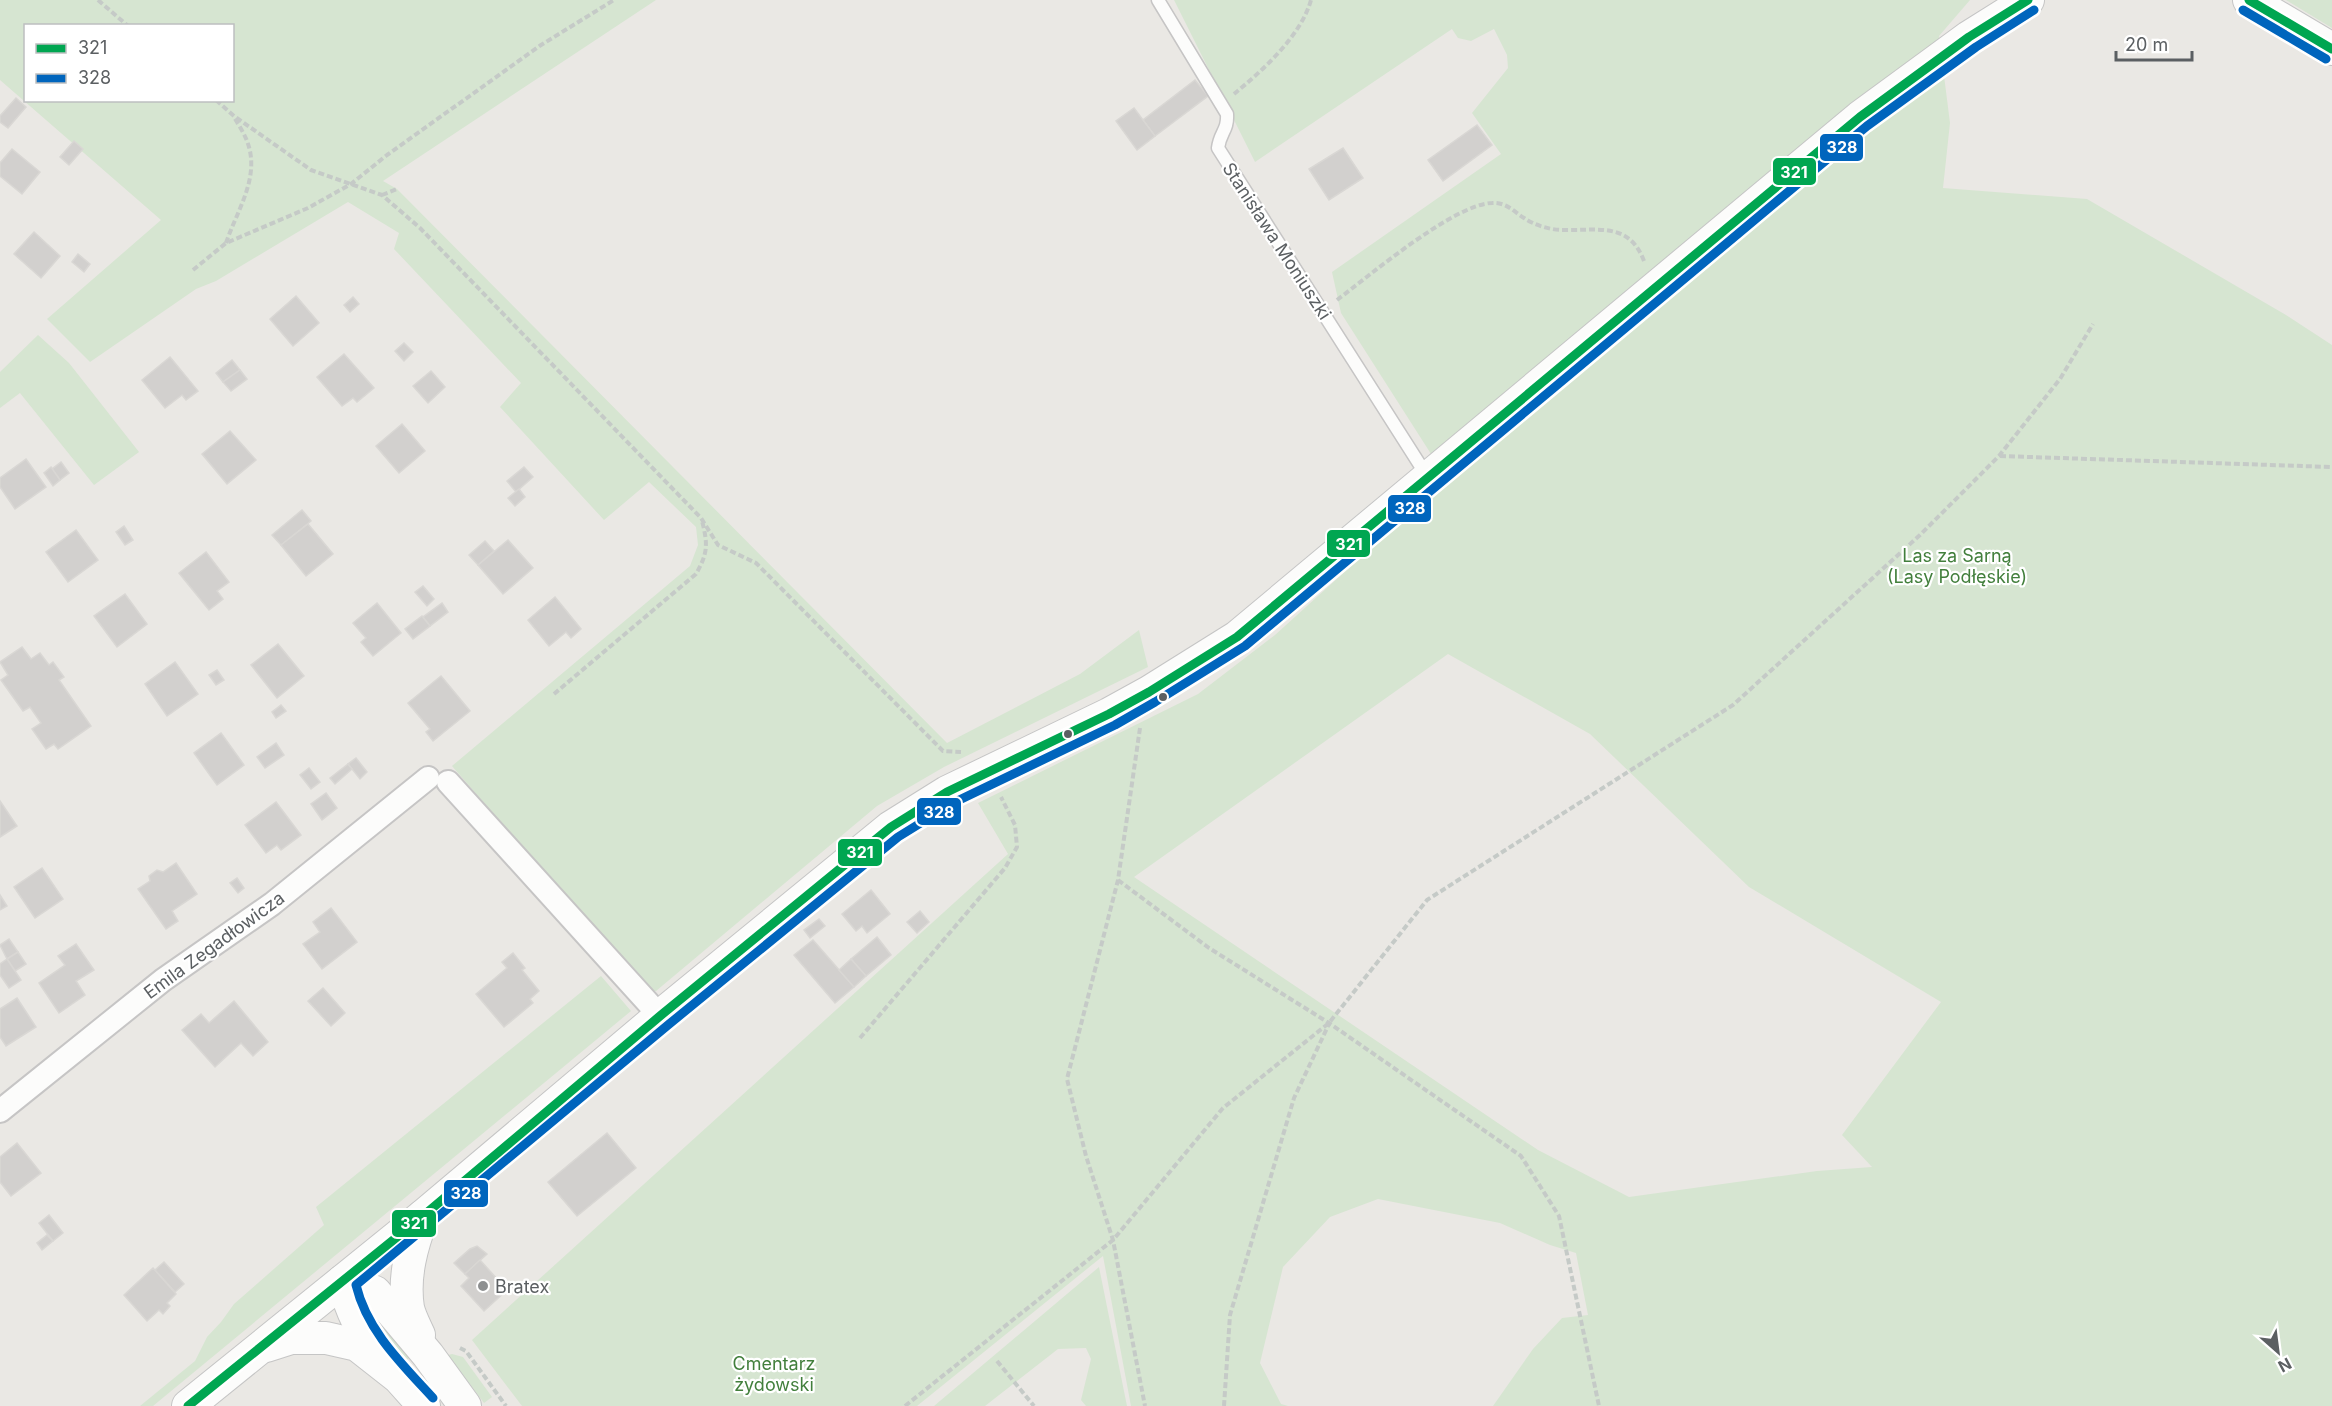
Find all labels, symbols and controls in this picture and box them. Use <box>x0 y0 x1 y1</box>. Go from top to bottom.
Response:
legend <box>24 24 234 102</box>
scale bar <box>2116 24 2192 62</box>
text: 20 m <box>2125 34 2168 55</box>
text: 321 <box>78 37 107 58</box>
text: 328 <box>78 67 111 88</box>
line badge: 328 <box>1819 133 1864 162</box>
text: 328 <box>1827 137 1857 157</box>
line badge: 321 <box>1772 157 1817 186</box>
street label: Stanisława Moniuszki <box>1218 159 1336 323</box>
text: 321 <box>1780 162 1808 182</box>
line badge: 328 <box>1387 494 1432 523</box>
text: 328 <box>1395 498 1425 518</box>
line badge: 321 <box>1326 529 1371 558</box>
text: 321 <box>1335 534 1363 554</box>
park label: Las za Sarną (Lasy Podłęskie) <box>1887 545 2027 587</box>
unlabelled marker <box>1157 691 1169 703</box>
unlabelled marker <box>1062 728 1074 740</box>
line badge: 328 <box>916 797 962 826</box>
text: 328 <box>924 802 954 822</box>
line badge: 321 <box>837 838 883 867</box>
text: 321 <box>846 842 874 862</box>
street label: Emila Zegadłowicza <box>140 887 288 1003</box>
line badge: 328 <box>443 1179 489 1208</box>
text: 328 <box>451 1183 481 1203</box>
line badge: 321 <box>391 1209 437 1238</box>
text: 321 <box>400 1213 428 1233</box>
place label: Bratex <box>495 1276 549 1297</box>
marker: Bratex <box>476 1279 490 1293</box>
north arrow <box>2248 1322 2308 1382</box>
park label: Cmentarz żydowski <box>733 1353 815 1395</box>
text: N <box>2275 1354 2295 1377</box>

